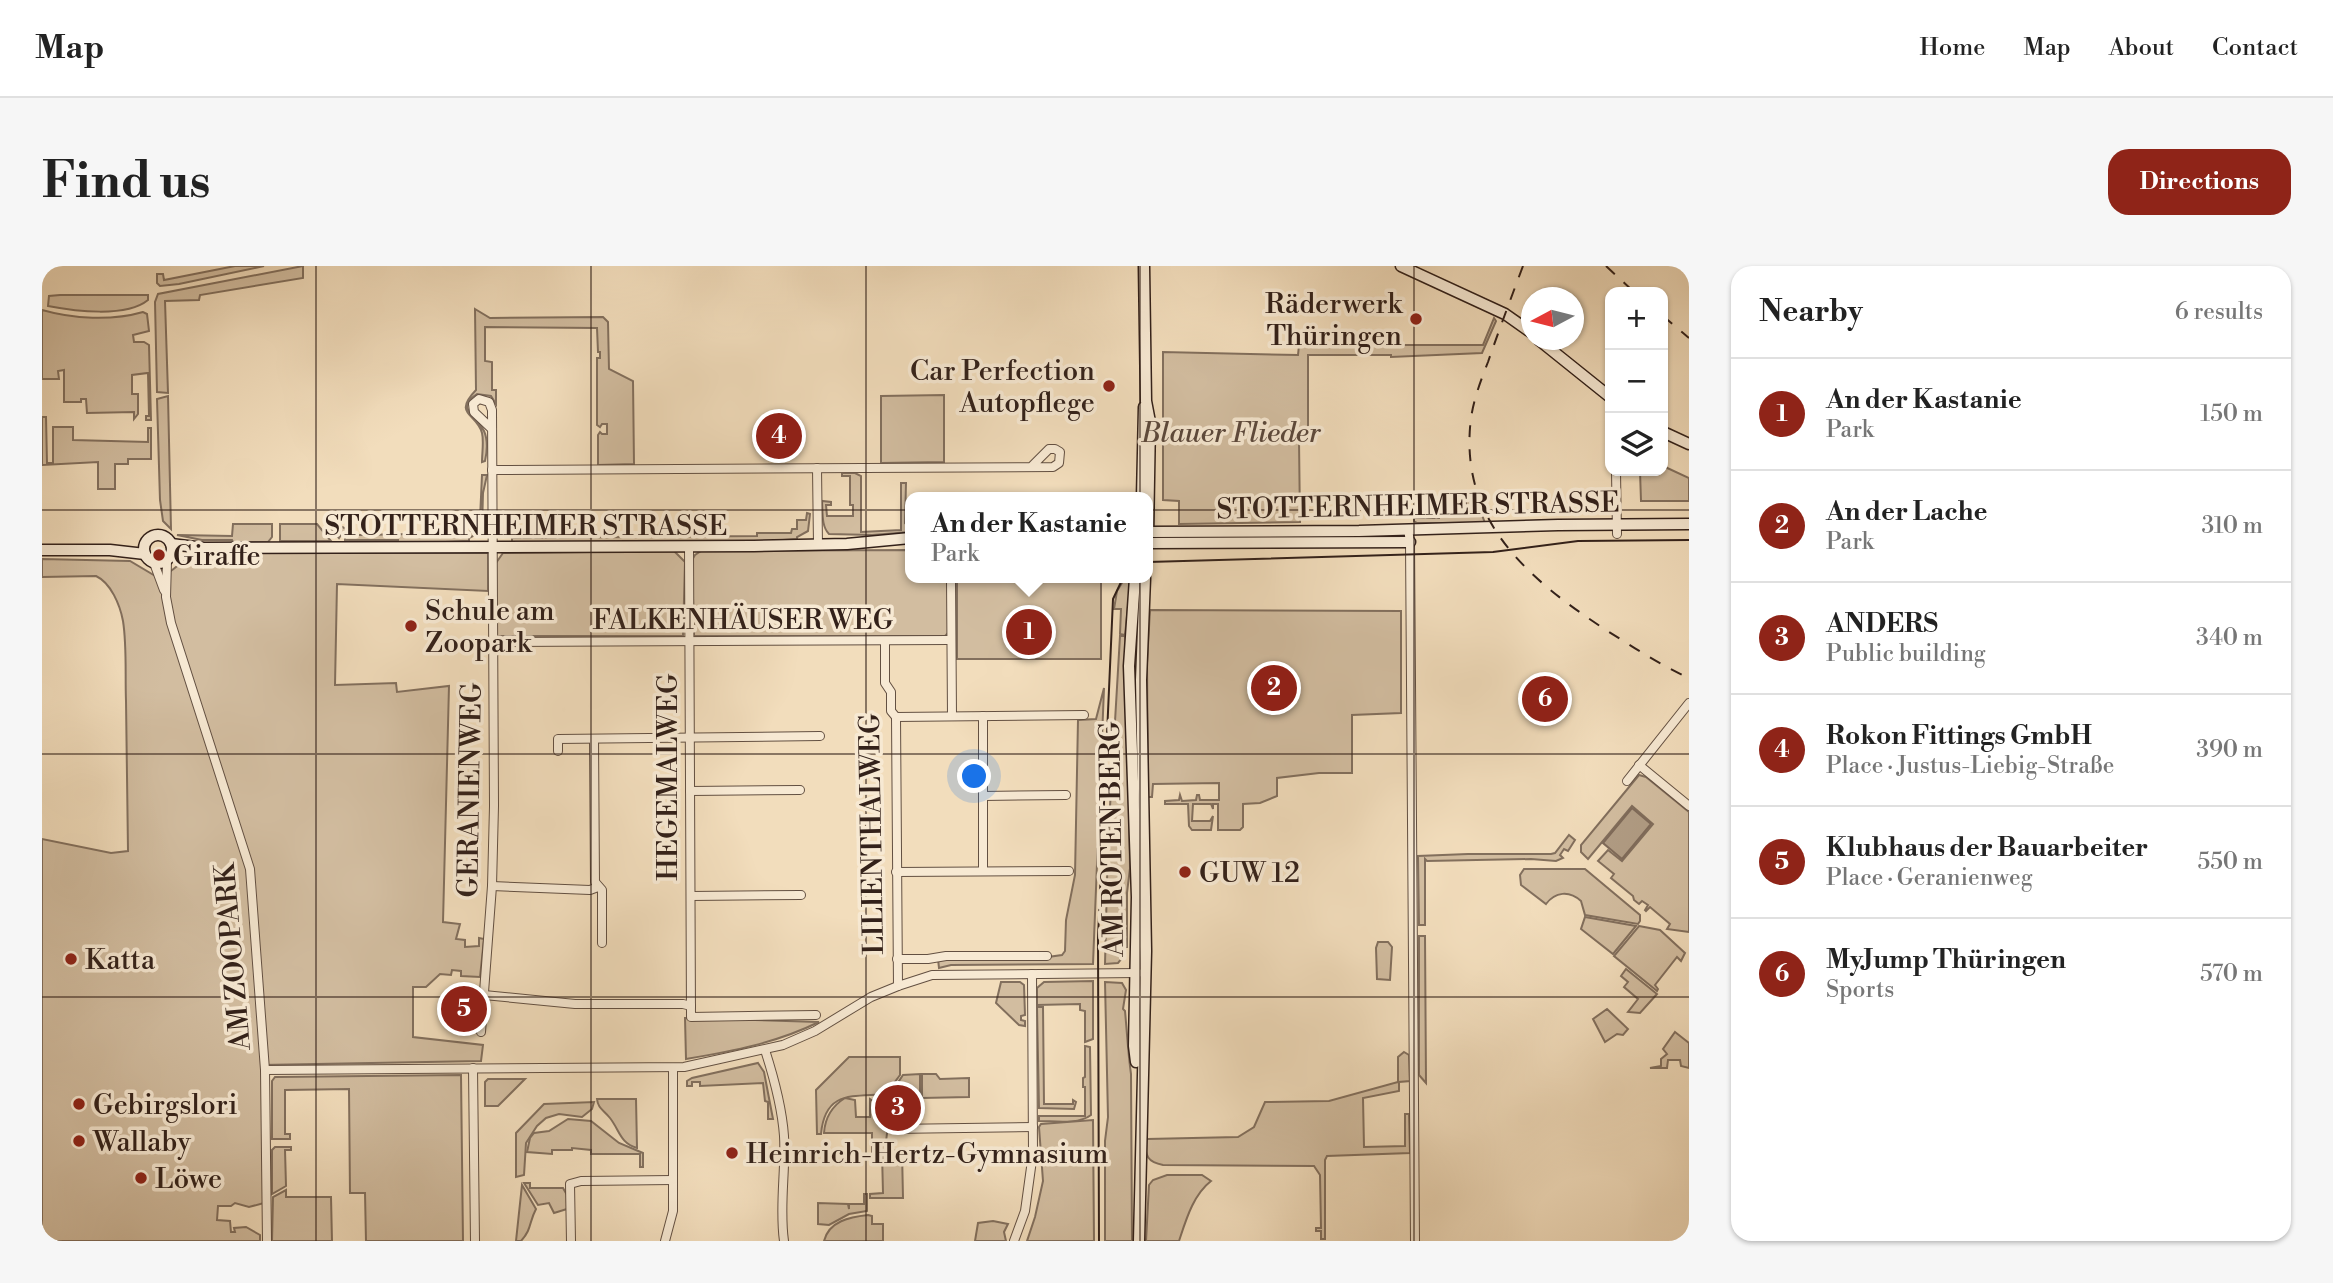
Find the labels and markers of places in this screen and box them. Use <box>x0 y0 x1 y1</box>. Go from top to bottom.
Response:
place label: Räderwerk Thüringen <box>1265 287 1403 354</box>
marker: Räderwerk Thüringen <box>1408 311 1424 327</box>
place label: Car Perfection Autopflege <box>910 354 1095 421</box>
marker: Car Perfection Autopflege <box>1101 378 1117 394</box>
pin: 4 <box>756 410 802 462</box>
place label: Giraffe <box>173 539 261 574</box>
marker: Giraffe <box>151 547 167 563</box>
place label: Schule am Zoopark <box>425 594 555 661</box>
pin: 1 <box>1006 606 1052 658</box>
marker: Schule am Zoopark <box>403 618 419 634</box>
pin: 2 <box>1251 662 1297 714</box>
pin: 6 <box>1522 673 1568 725</box>
place label: GUW 12 <box>1199 856 1300 891</box>
marker: GUW 12 <box>1177 864 1193 880</box>
place label: Katta <box>85 943 156 978</box>
marker: Katta <box>63 951 79 967</box>
pin: 5 <box>441 983 487 1035</box>
pin: 3 <box>875 1082 921 1134</box>
place label: Gebirgslori <box>93 1088 238 1123</box>
marker: Gebirgslori <box>71 1096 87 1112</box>
place label: Wallaby <box>92 1125 191 1160</box>
marker: Wallaby <box>71 1133 87 1149</box>
place label: Heinrich-Hertz-Gymnasium <box>746 1137 1108 1172</box>
marker: Heinrich-Hertz-Gymnasium <box>724 1145 740 1161</box>
place label: Löwe <box>155 1162 222 1197</box>
marker: Löwe <box>133 1170 149 1186</box>

